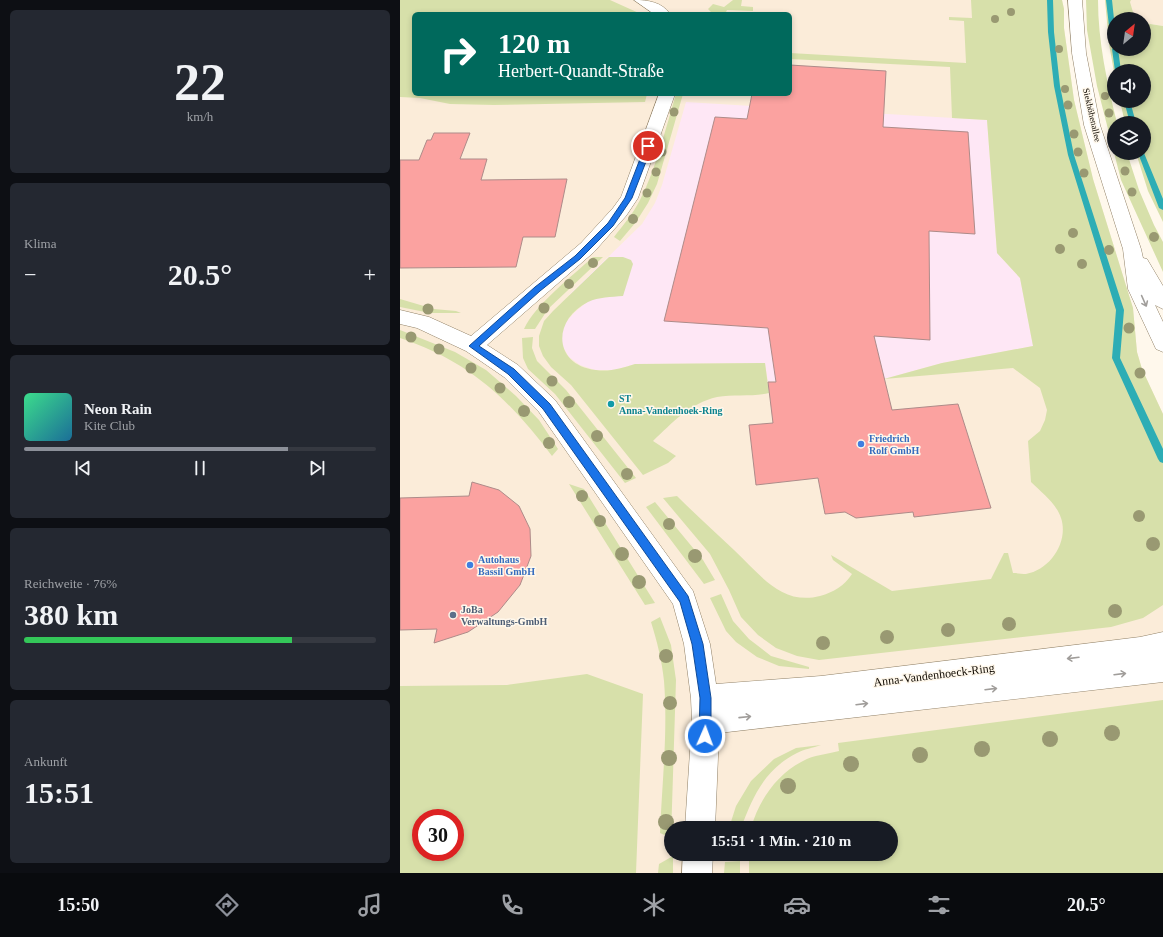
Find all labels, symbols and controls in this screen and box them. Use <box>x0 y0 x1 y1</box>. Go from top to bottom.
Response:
north arrow <box>1107 12 1151 56</box>
map controls <box>1107 12 1151 160</box>
icon: right <box>432 28 484 80</box>
text: 120 m <box>498 28 570 59</box>
text: 22 <box>174 54 226 111</box>
text: Herbert-Quandt-Straße <box>498 61 664 81</box>
button: sound <box>1107 64 1151 108</box>
street label: Siekhöhenallee <box>1081 87 1103 143</box>
text: km/h <box>187 109 213 124</box>
button: layers <box>1107 116 1151 160</box>
pin <box>631 129 665 163</box>
icon: arrive <box>637 135 659 157</box>
text: Klima <box>24 236 57 251</box>
text: 20.5° <box>168 258 232 291</box>
text: − <box>24 262 36 287</box>
text: + <box>364 262 376 287</box>
one-way arrow <box>1140 294 1148 306</box>
place label: ST Anna-Vandenhoek-Ring <box>619 393 723 416</box>
marker: ST Anna-Vandenhoek-Ring <box>606 399 616 409</box>
text: Neon Rain <box>84 401 152 417</box>
text: Kite Club <box>84 418 135 433</box>
place label: Friedrich Rolf GmbH <box>869 433 920 456</box>
marker: Friedrich Rolf GmbH <box>856 439 866 449</box>
icon: previous <box>72 457 94 479</box>
icon: pause <box>189 457 211 479</box>
icon: next <box>306 457 328 479</box>
place label: Autohaus Bassil GmbH <box>478 554 535 577</box>
marker: Autohaus Bassil GmbH <box>465 560 475 570</box>
text: Reichweite · 76% <box>24 576 117 591</box>
text: 380 km <box>24 598 118 631</box>
place label: JoBa Verwaltungs-GmbH <box>461 604 548 627</box>
marker: JoBa Verwaltungs-GmbH <box>448 610 458 620</box>
one-way arrow <box>1067 654 1080 662</box>
street label: Anna-Vandenhoeck-Ring <box>873 661 995 689</box>
one-way arrow <box>1114 670 1127 678</box>
one-way arrow <box>984 685 997 693</box>
one-way arrow <box>855 700 868 708</box>
one-way arrow <box>738 713 751 720</box>
position arrow <box>684 715 726 757</box>
text: Ankunft <box>24 754 67 769</box>
text: 15:51 <box>24 776 94 809</box>
speed limit sign: 30 <box>412 809 464 861</box>
text: 15:51 · 1 Min. · 210 m <box>711 833 851 849</box>
icon: directions <box>213 891 241 919</box>
icon: music <box>356 891 384 919</box>
icon: phone <box>498 891 526 919</box>
icon: climate <box>640 891 668 919</box>
icon: car <box>783 891 811 919</box>
icon: filters <box>925 891 953 919</box>
text: 15:50 <box>57 895 99 915</box>
text: 20.5° <box>1067 895 1106 915</box>

